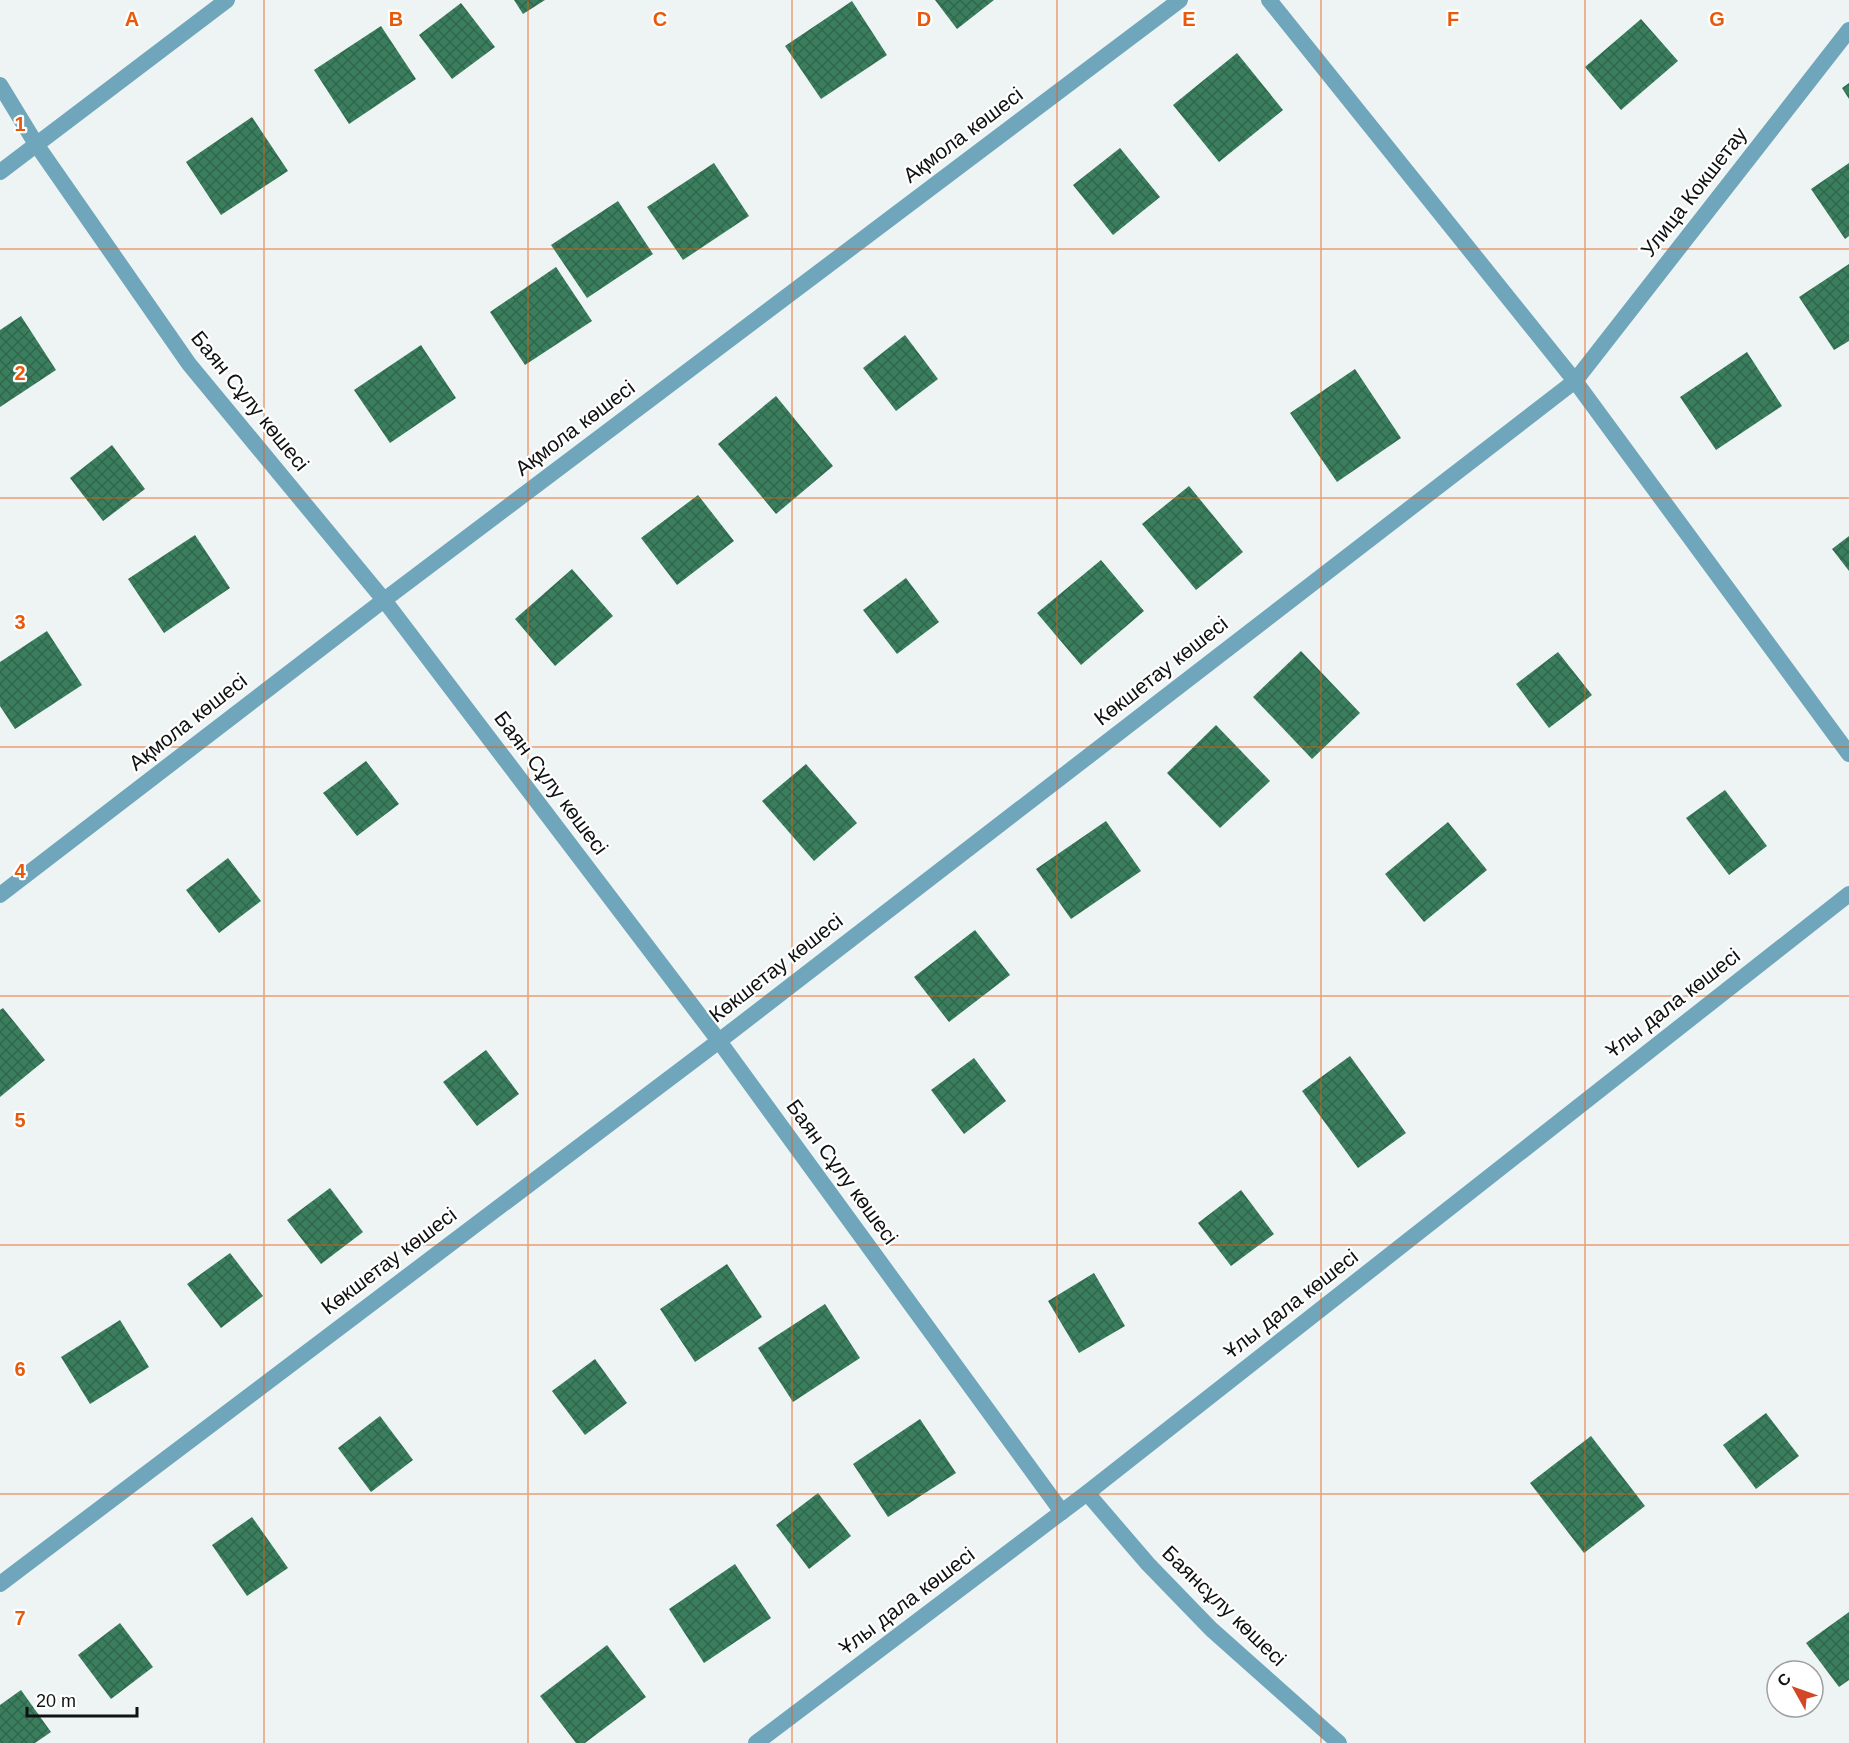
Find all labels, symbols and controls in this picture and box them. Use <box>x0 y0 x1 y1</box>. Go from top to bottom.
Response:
text: A <box>125 8 139 30</box>
text: B <box>389 8 403 30</box>
text: C <box>653 8 667 30</box>
text: D <box>917 8 931 30</box>
text: E <box>1182 8 1196 30</box>
text: F <box>1447 8 1459 30</box>
text: G <box>1709 8 1725 30</box>
street label: Ақмола көшесі <box>899 82 1027 187</box>
text: 1 <box>14 113 26 135</box>
street label: Улица Кокшетау <box>1636 122 1752 261</box>
street label: Баян Сұлу көшесі <box>187 326 314 475</box>
text: 2 <box>14 362 26 384</box>
street label: Ақмола көшесі <box>511 375 639 480</box>
text: 3 <box>14 611 26 633</box>
street label: Көкшетау көшесі <box>1090 611 1232 730</box>
street label: Ақмола көшесі <box>124 668 251 775</box>
street label: Баян Сұлу көшесі <box>490 707 613 859</box>
text: 4 <box>14 860 26 882</box>
street label: Көкшетау көшесі <box>705 908 847 1027</box>
street label: Ұлы дала көшесі <box>1601 943 1744 1062</box>
street label: Баян Сұлу көшесі <box>782 1095 903 1248</box>
text: 5 <box>14 1109 26 1131</box>
street label: Көкшетау көшесі <box>317 1202 461 1319</box>
street label: Ұлы дала көшесі <box>1219 1244 1362 1363</box>
text: 6 <box>14 1358 26 1380</box>
street label: Баянсұлу көшесі <box>1158 1541 1291 1670</box>
street label: Ұлы дала көшесі <box>835 1542 979 1659</box>
text: 7 <box>14 1607 26 1629</box>
north arrow <box>1765 1659 1825 1719</box>
text: С <box>1774 1669 1794 1690</box>
scale bar <box>27 1680 136 1718</box>
text: 20 m <box>36 1691 76 1711</box>

